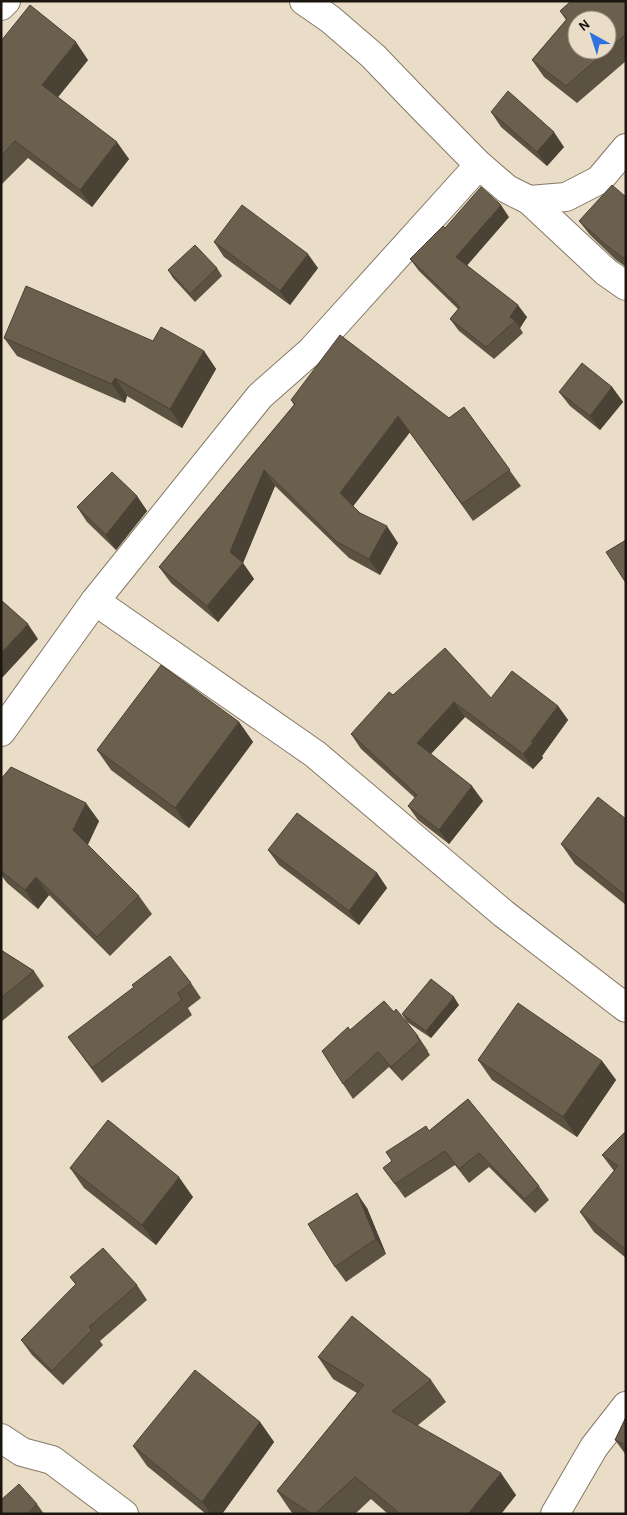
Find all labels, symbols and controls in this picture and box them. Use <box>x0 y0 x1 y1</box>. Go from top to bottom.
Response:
north arrow <box>567 10 617 60</box>
text: N <box>576 17 593 34</box>

